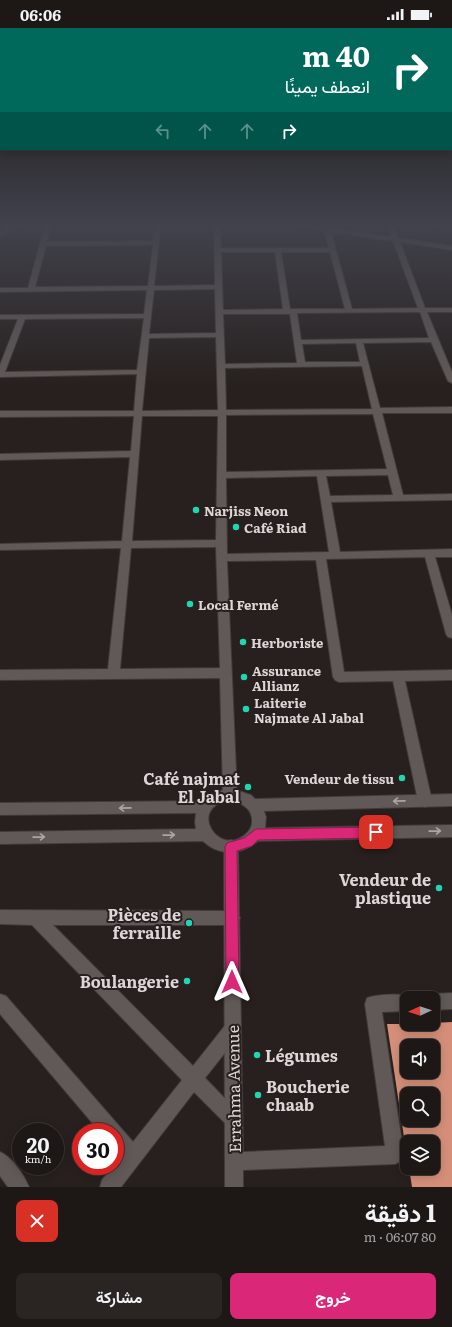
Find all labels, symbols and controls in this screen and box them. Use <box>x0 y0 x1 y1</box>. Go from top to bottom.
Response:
text: 06:06 <box>20 3 61 26</box>
text: 40 m <box>302 34 370 76</box>
icon: right <box>384 44 436 96</box>
text: انعطف يمينًا <box>285 72 370 99</box>
icon: left <box>152 120 174 142</box>
icon: ahead <box>194 120 216 142</box>
icon: ahead <box>236 120 258 142</box>
icon: right <box>278 120 300 142</box>
place label: Narjiss Neon <box>204 501 288 520</box>
marker: Narjiss Neon <box>191 505 201 515</box>
place label: Café Riad <box>244 518 307 537</box>
marker: Café Riad <box>231 522 241 532</box>
place label: Local Fermé <box>198 595 279 614</box>
marker: Local Fermé <box>185 599 195 609</box>
place label: Herboriste <box>251 633 323 652</box>
marker: Herboriste <box>238 637 248 647</box>
place label: Assurance Allianz <box>252 661 321 695</box>
marker: Assurance Allianz <box>239 672 249 682</box>
place label: Laiterie Najmate Al Jabal <box>254 693 364 727</box>
marker: Laiterie Najmate Al Jabal <box>241 704 251 714</box>
place label: Café najmat El Jabal <box>143 766 240 808</box>
place label: Vendeur de tissu <box>285 769 394 788</box>
marker: Vendeur de tissu <box>397 773 407 783</box>
marker: Café najmat El Jabal <box>243 782 253 792</box>
one-way arrow <box>393 797 406 805</box>
one-way arrow <box>119 804 132 812</box>
pin <box>359 815 393 849</box>
icon: arrive <box>365 821 387 843</box>
one-way arrow <box>428 827 441 835</box>
one-way arrow <box>162 832 175 839</box>
one-way arrow <box>32 833 45 841</box>
place label: Vendeur de plastique <box>339 867 431 909</box>
marker: Vendeur de plastique <box>434 883 444 893</box>
place label: Pièces de ferraille <box>107 902 181 944</box>
marker: Pièces de ferraille <box>184 918 194 928</box>
position arrow <box>211 961 253 1003</box>
place label: Boulangerie <box>80 969 179 993</box>
marker: Boulangerie <box>182 976 192 986</box>
north arrow <box>400 991 440 1031</box>
map controls <box>400 991 440 1175</box>
street label: Errahma Avenue <box>220 1025 246 1153</box>
button: sound <box>400 1039 440 1079</box>
place label: Légumes <box>265 1043 338 1067</box>
marker: Légumes <box>252 1050 262 1060</box>
place label: Boucherie chaab <box>266 1074 350 1116</box>
button: search <box>400 1087 440 1127</box>
marker: Boucherie chaab <box>253 1090 263 1100</box>
speed limit sign: 30 <box>72 1123 124 1175</box>
text: 20 <box>26 1129 50 1159</box>
button: layers <box>400 1135 440 1175</box>
text: km/h <box>25 1151 51 1166</box>
text: 1 دقيقة <box>365 1194 436 1229</box>
button: close <box>16 1200 58 1242</box>
text: 80 m · 06:07 <box>364 1227 436 1246</box>
button: مشاركة <box>16 1273 222 1319</box>
button: خروج <box>230 1273 436 1319</box>

